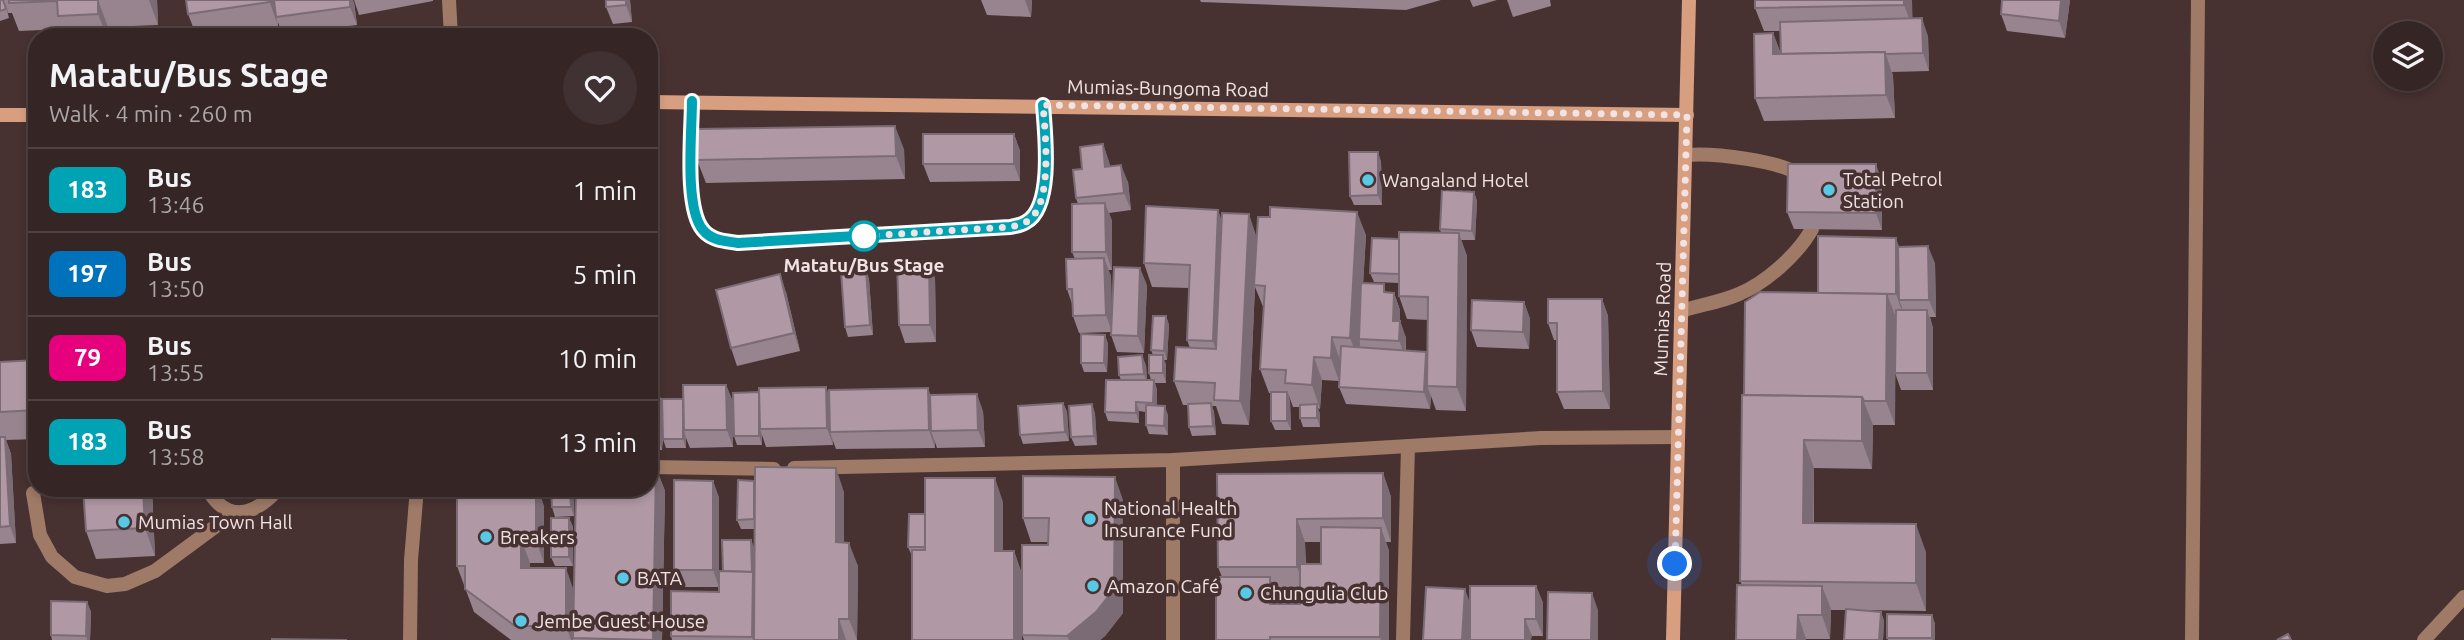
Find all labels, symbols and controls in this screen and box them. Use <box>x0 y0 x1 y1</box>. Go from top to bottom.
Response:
map controls <box>2373 21 2443 91</box>
button: layers <box>2373 21 2443 91</box>
button: heart <box>563 51 637 125</box>
text: Matatu/Bus Stage <box>49 56 329 93</box>
street label: Mumias-Bungoma Road <box>1067 75 1269 101</box>
text: Walk · 4 min · 260 m <box>49 101 253 126</box>
text: Bus <box>147 163 192 192</box>
place label: Total Petrol Station <box>1843 168 1943 212</box>
place label: Wangaland Hotel <box>1382 169 1529 191</box>
marker: Wangaland Hotel <box>1360 172 1376 188</box>
text: 183 <box>67 176 108 203</box>
text: 1 min <box>573 176 637 205</box>
marker: Total Petrol Station <box>1821 182 1837 198</box>
text: 13:46 <box>147 192 205 217</box>
marker: Matatu/Bus Stage <box>849 221 879 251</box>
text: Bus <box>147 247 192 276</box>
place label: Matatu/Bus Stage <box>783 254 945 276</box>
text: 197 <box>67 260 108 287</box>
text: 5 min <box>573 260 637 289</box>
street label: Mumias Road <box>1649 261 1675 377</box>
text: 13:50 <box>147 276 205 301</box>
text: Bus <box>147 331 192 360</box>
text: 79 <box>74 344 101 371</box>
text: 10 min <box>558 344 637 373</box>
text: 13:55 <box>147 360 205 385</box>
text: Bus <box>147 415 192 444</box>
text: 183 <box>67 428 108 455</box>
text: 13 min <box>558 428 637 457</box>
text: 13:58 <box>147 444 205 469</box>
place label: National Health Insurance Fund <box>1104 497 1237 541</box>
place label: Mumias Town Hall <box>138 511 292 533</box>
marker: National Health Insurance Fund <box>1082 511 1098 527</box>
marker: Mumias Town Hall <box>116 514 132 530</box>
place label: Breakers <box>500 526 575 548</box>
marker: Breakers <box>478 529 494 545</box>
your location <box>1657 546 1692 581</box>
place label: BATA <box>637 567 683 589</box>
marker: BATA <box>615 570 631 586</box>
place label: Amazon Café <box>1107 575 1220 597</box>
marker: Amazon Café <box>1085 578 1101 594</box>
place label: Chungulia Club <box>1260 582 1388 604</box>
marker: Chungulia Club <box>1238 585 1254 601</box>
place label: Jembe Guest House <box>535 610 705 632</box>
marker: Jembe Guest House <box>513 613 529 629</box>

